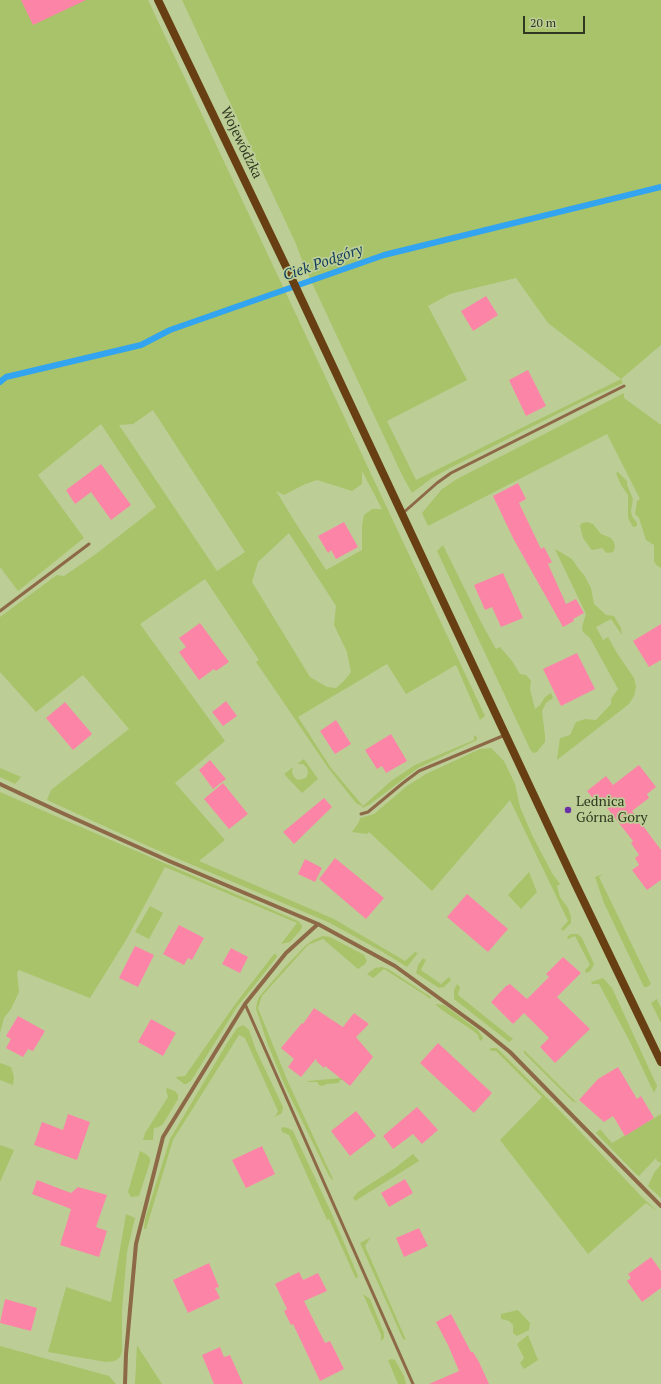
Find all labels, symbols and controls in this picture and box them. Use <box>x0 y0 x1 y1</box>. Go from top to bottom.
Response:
scale bar <box>525 8 587 34</box>
text: 20 m <box>530 15 556 30</box>
street label: Wojewódzka <box>216 104 266 182</box>
water label: Ciek Podgóry <box>281 241 365 285</box>
place label: Lednica Górna Gory <box>576 794 648 826</box>
marker: Lednica Górna Gory <box>563 805 573 815</box>

